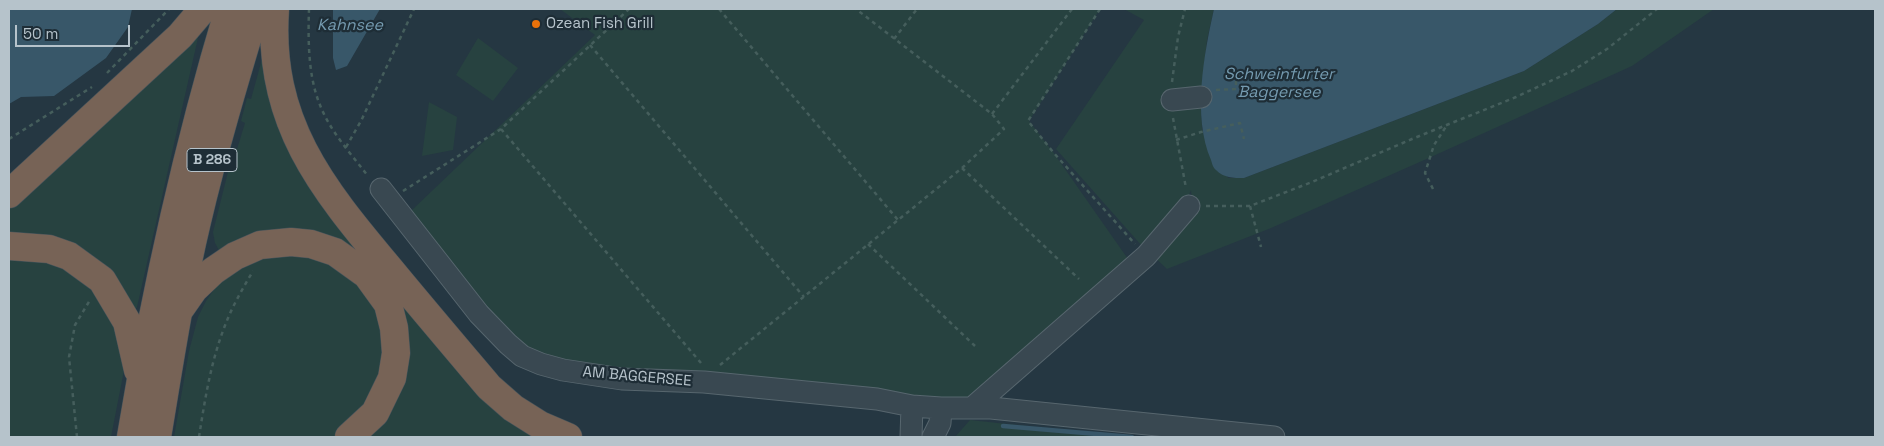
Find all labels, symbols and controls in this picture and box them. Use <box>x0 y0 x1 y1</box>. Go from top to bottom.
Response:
scale bar <box>18 15 132 47</box>
place label: Ozean Fish Grill <box>546 15 653 33</box>
water label: Kahnsee <box>317 16 383 36</box>
marker: Ozean Fish Grill <box>530 18 542 30</box>
text: 50 m <box>23 24 58 43</box>
water label: Schweinfurter Baggersee <box>1224 65 1334 103</box>
road number: B 286 <box>187 148 237 172</box>
street label: AM BAGGERSEE <box>582 363 692 391</box>

